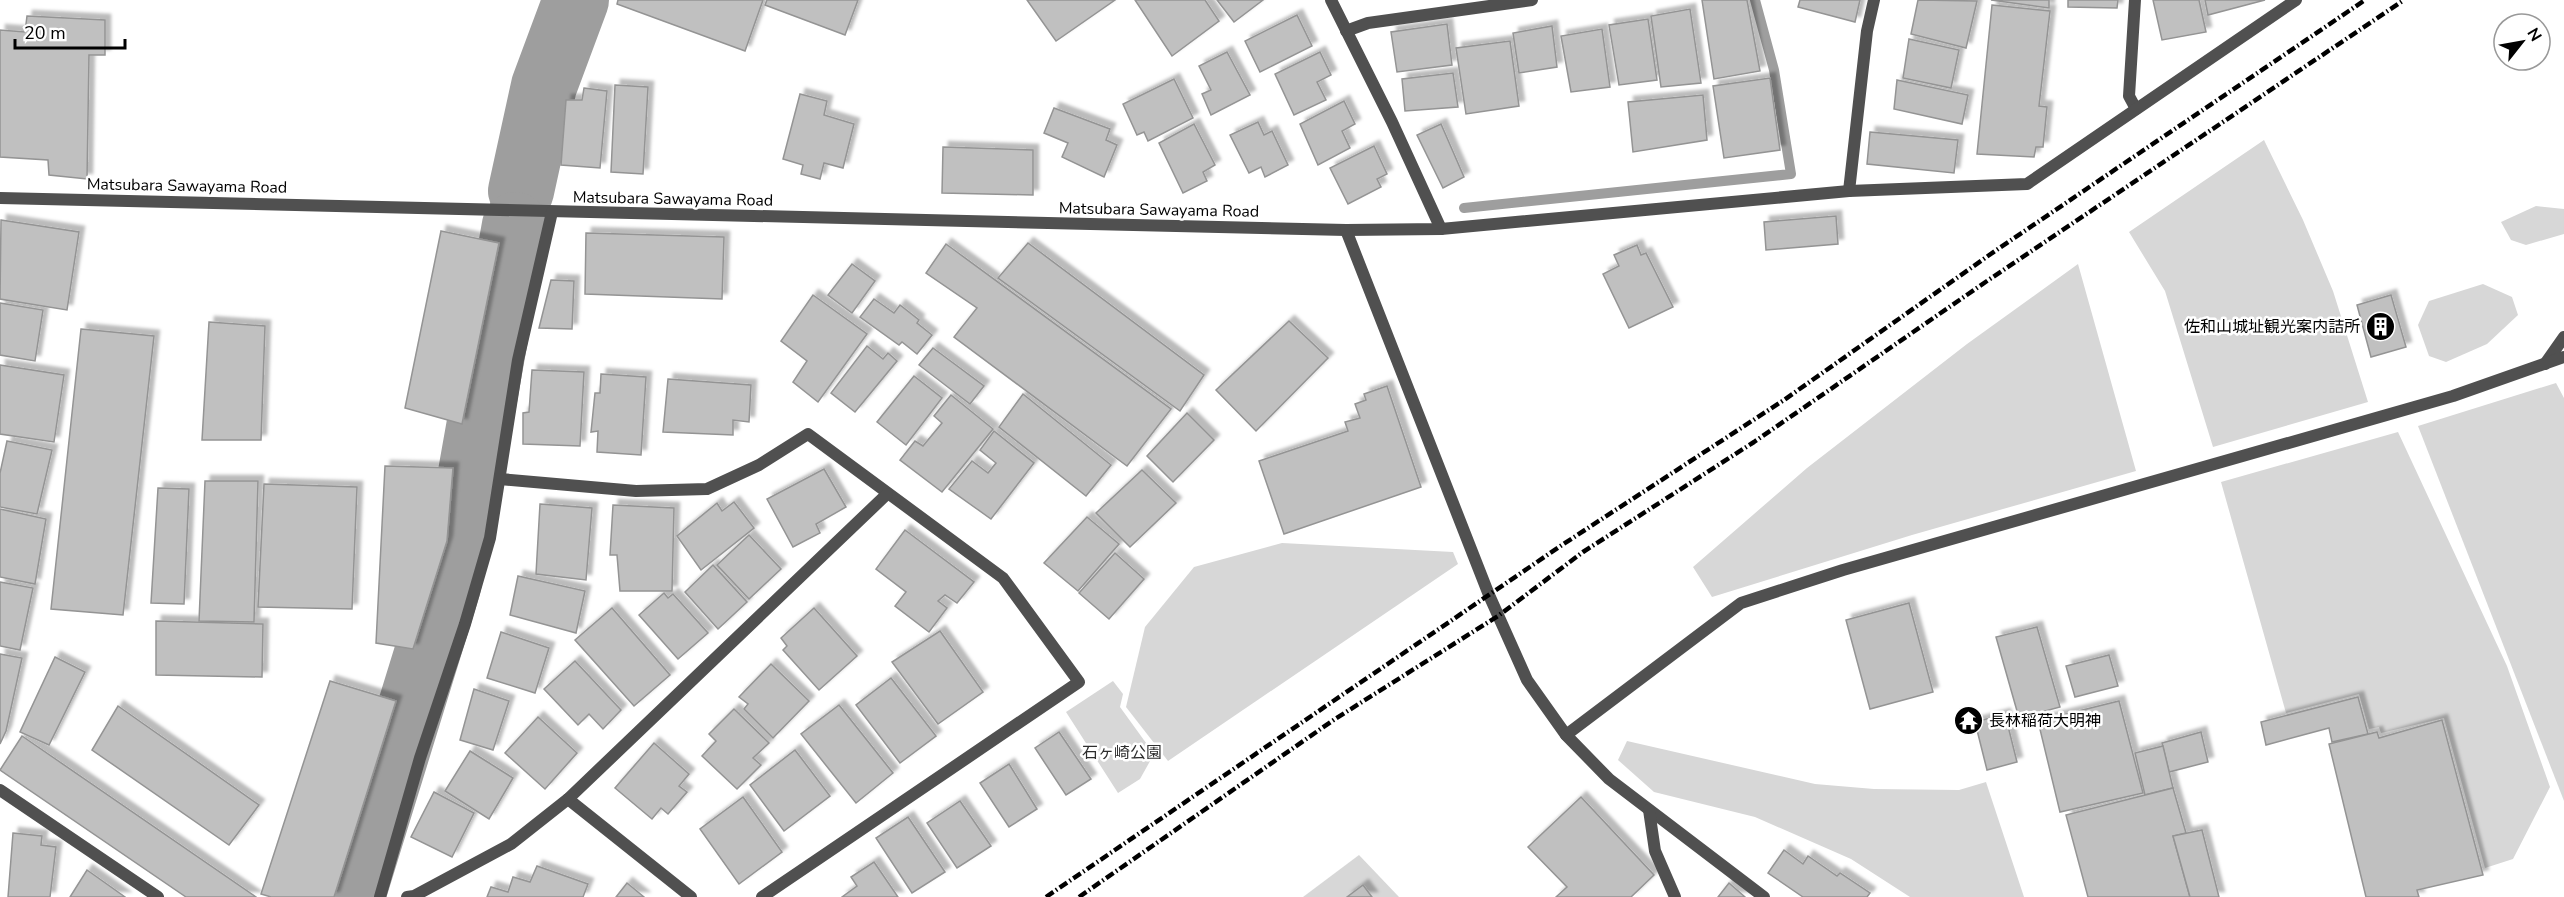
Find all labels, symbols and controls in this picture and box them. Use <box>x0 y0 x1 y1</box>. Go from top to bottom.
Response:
scale bar <box>15 12 124 50</box>
north arrow <box>2492 12 2552 72</box>
text: 20 m <box>24 21 66 45</box>
text: N <box>2521 24 2547 46</box>
street label: Matsubara Sawayama Road <box>87 173 287 199</box>
street label: Matsubara Sawayama Road <box>573 186 773 212</box>
street label: Matsubara Sawayama Road <box>1059 197 1259 223</box>
building icon: 佐和山城址観光案内詰所 <box>2365 310 2397 342</box>
place label: 佐和山城址観光案内詰所 <box>2184 316 2360 338</box>
temple icon: 長林稲荷大明神 <box>1952 704 1984 736</box>
place label: 長林稲荷大明神 <box>1989 710 2101 732</box>
park label: 石ヶ崎公園 <box>1082 742 1162 764</box>

